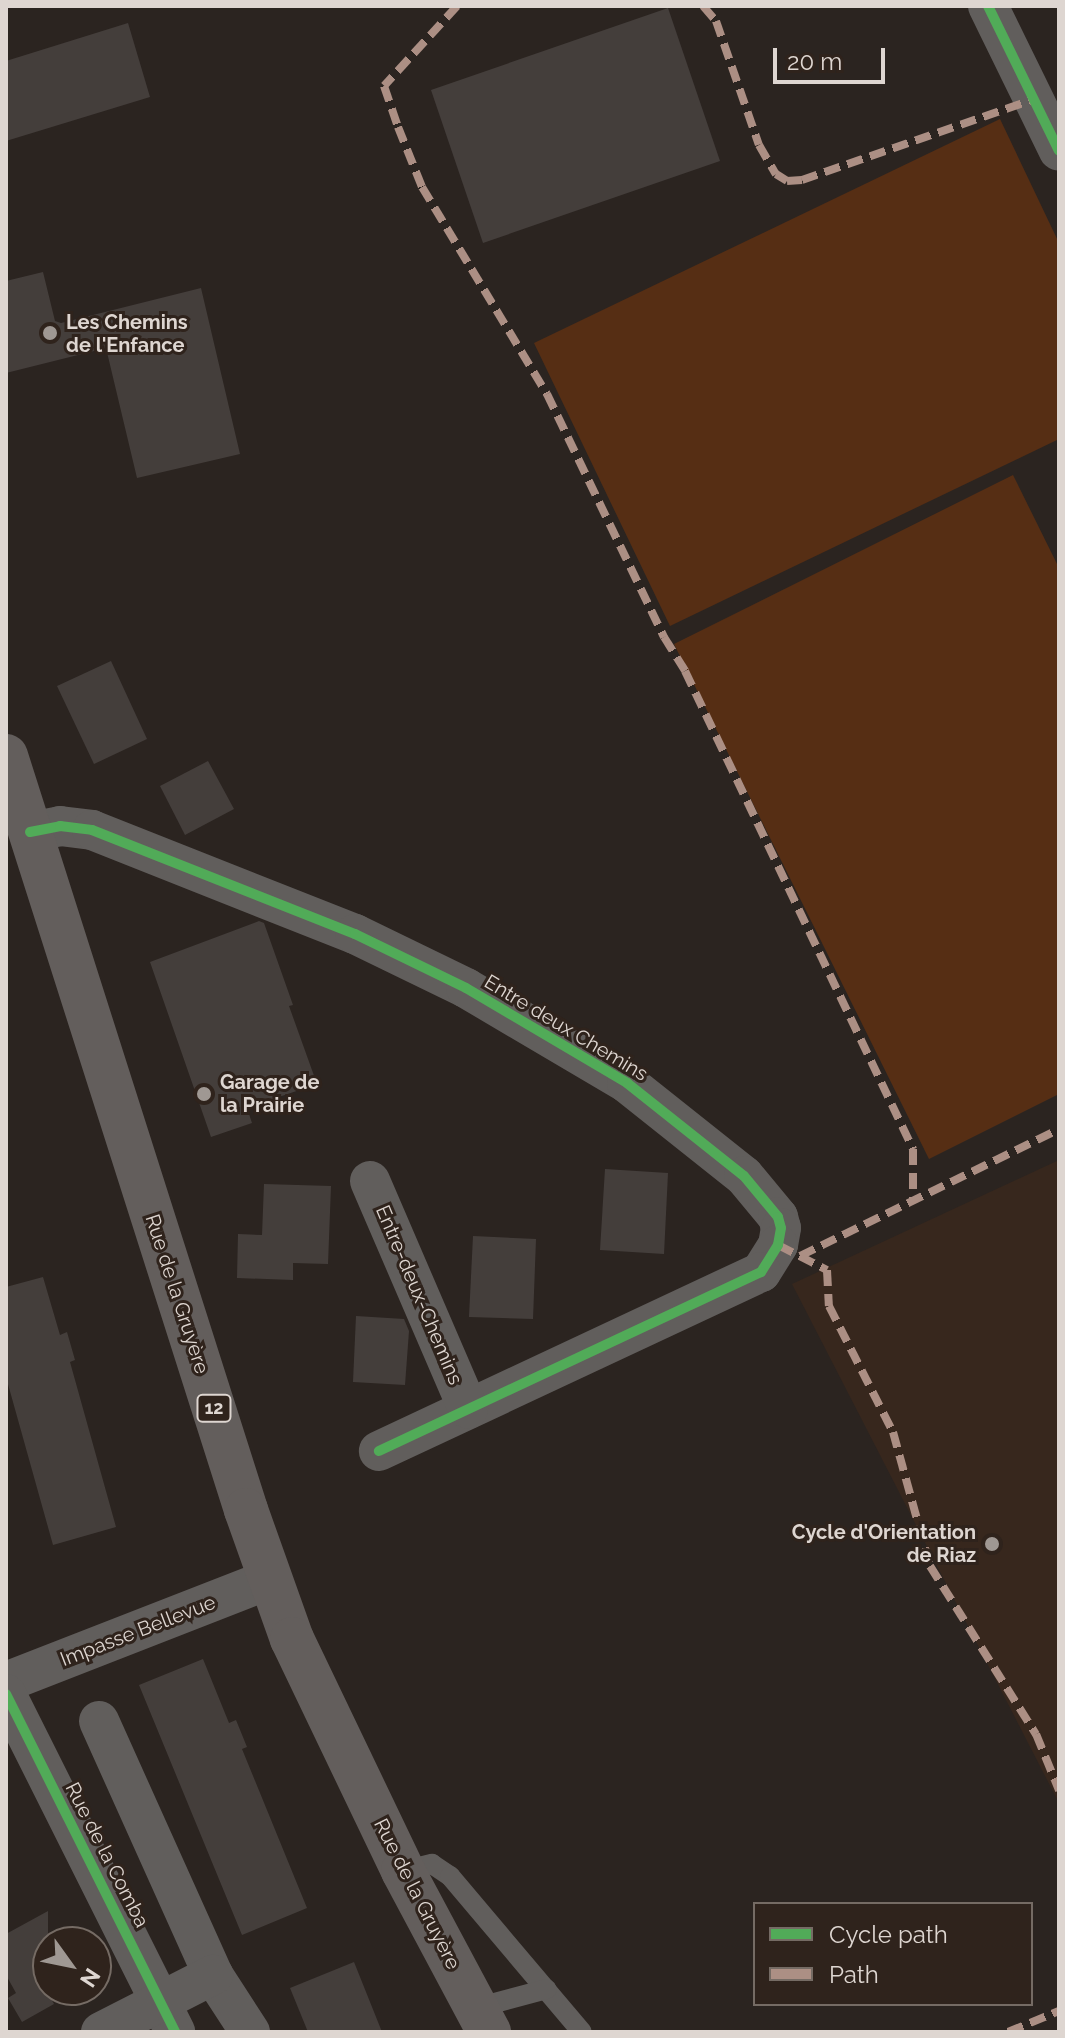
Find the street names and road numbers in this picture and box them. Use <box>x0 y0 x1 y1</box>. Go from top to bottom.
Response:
street label: Entre deux Chemins <box>480 970 652 1086</box>
street label: Entre-deux-Chemins <box>370 1202 468 1388</box>
street label: Rue de la Gruyère <box>140 1211 214 1377</box>
road number: 12 <box>196 1394 232 1422</box>
street label: Impasse Bellevue <box>57 1590 219 1672</box>
street label: Rue de la Comba <box>60 1778 154 1932</box>
street label: Rue de la Gruyère <box>369 1815 465 1973</box>

